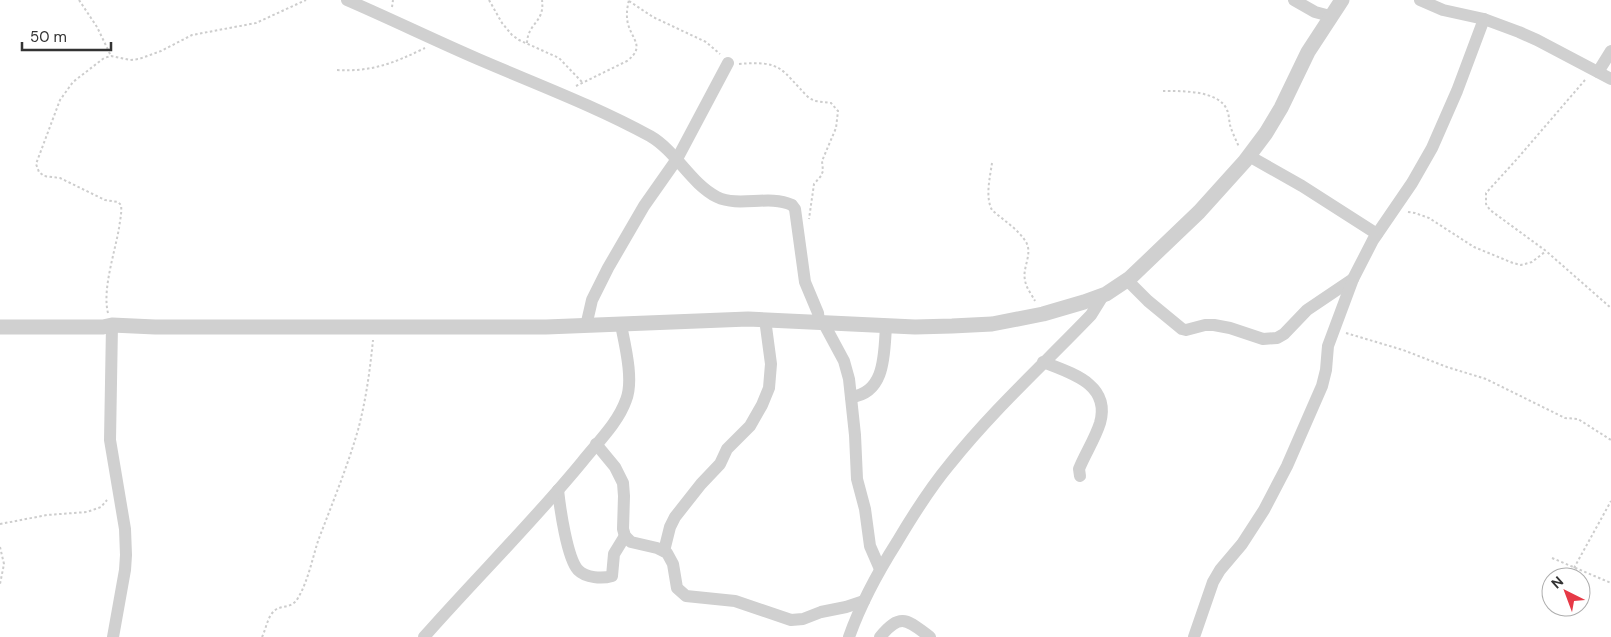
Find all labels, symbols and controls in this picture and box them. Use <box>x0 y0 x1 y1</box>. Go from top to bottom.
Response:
scale bar <box>22 20 111 52</box>
text: 50 m <box>30 27 67 47</box>
north arrow <box>1541 567 1591 617</box>
text: N <box>1547 572 1567 592</box>

